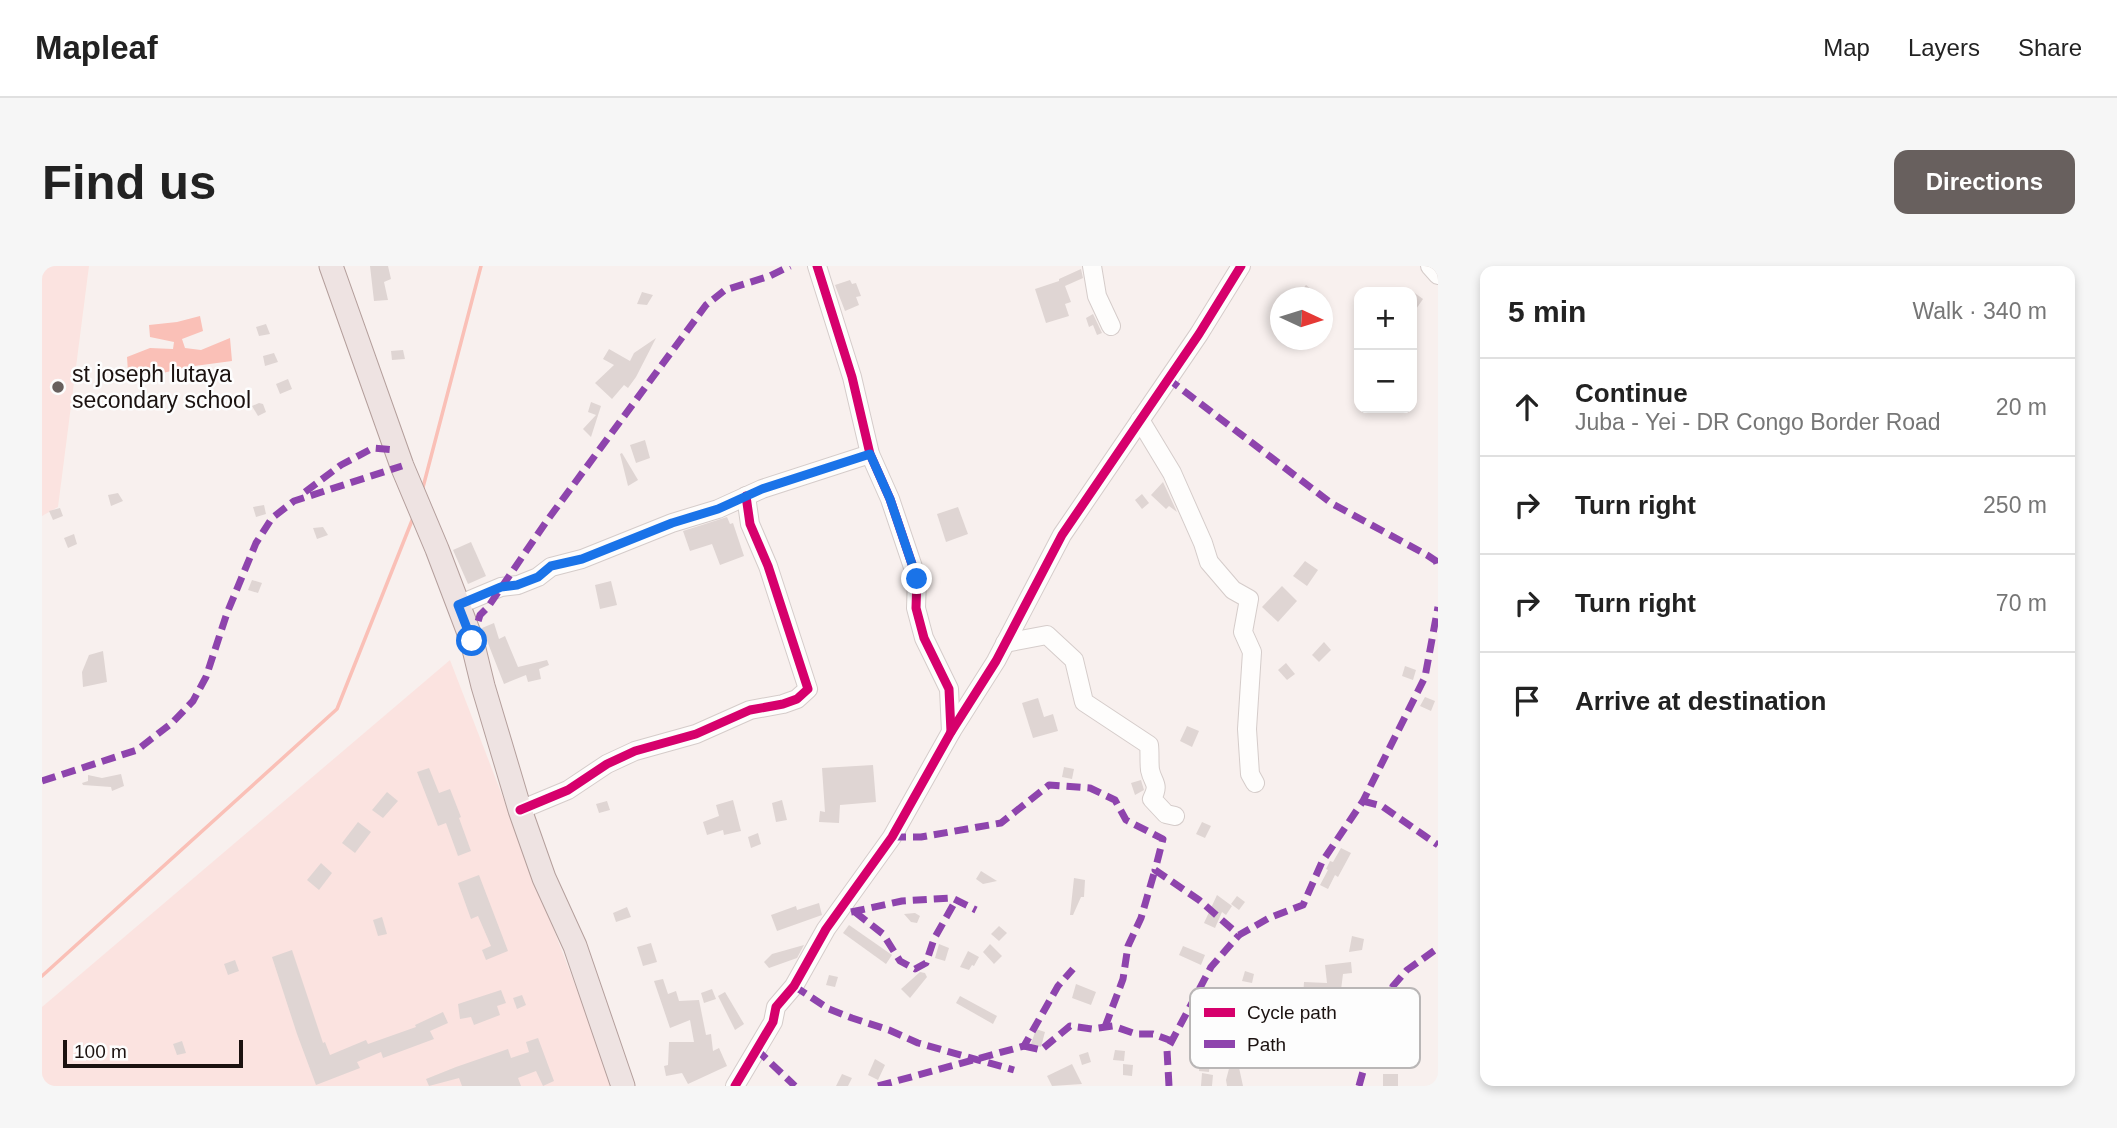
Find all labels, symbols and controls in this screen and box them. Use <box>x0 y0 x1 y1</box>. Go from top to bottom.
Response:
text: Mapleaf <box>35 29 158 66</box>
text: Map <box>1823 34 1870 61</box>
text: Layers <box>1908 34 1980 61</box>
text: Share <box>2018 34 2082 61</box>
button: Directions <box>1894 150 2075 214</box>
text: Find us <box>42 155 216 209</box>
north arrow <box>1270 287 1333 350</box>
map controls <box>1354 287 1417 413</box>
button: + <box>1354 287 1417 350</box>
text: 5 min <box>1508 295 1586 328</box>
text: Walk · 340 m <box>1912 298 2047 324</box>
button: − <box>1354 350 1417 413</box>
place label: st joseph lutaya secondary school <box>72 361 251 413</box>
text: Continue <box>1575 378 1688 408</box>
marker: st joseph lutaya secondary school <box>50 379 66 395</box>
icon: ahead <box>1508 388 1546 426</box>
text: 20 m <box>1996 394 2047 420</box>
text: Juba - Yei - DR Congo Border Road <box>1575 409 1941 435</box>
icon: right <box>1508 486 1546 524</box>
text: Turn right <box>1575 490 1696 520</box>
text: 250 m <box>1983 492 2047 518</box>
route end <box>901 563 932 594</box>
icon: right <box>1508 584 1546 622</box>
text: Turn right <box>1575 588 1696 618</box>
text: 70 m <box>1996 590 2047 616</box>
route start <box>456 625 487 656</box>
icon: arrive <box>1508 682 1546 720</box>
text: Arrive at destination <box>1575 686 1826 716</box>
legend <box>1190 988 1420 1068</box>
text: Cycle path <box>1247 1002 1337 1023</box>
text: Path <box>1247 1034 1286 1055</box>
scale bar <box>63 1037 243 1069</box>
text: 100 m <box>74 1041 127 1062</box>

